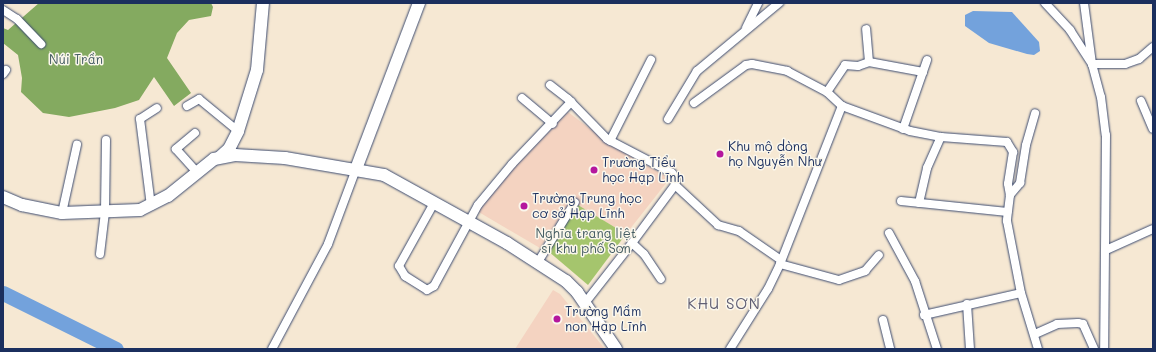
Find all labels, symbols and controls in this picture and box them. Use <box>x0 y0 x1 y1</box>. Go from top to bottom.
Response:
park label: Núi Trần <box>49 51 103 67</box>
place label: Khu mộ dòng họ Nguyễn Như <box>728 139 822 170</box>
marker: Khu mộ dòng họ Nguyễn Như <box>715 149 725 159</box>
place label: Trường Tiểu học Hạp Lĩnh <box>602 155 684 186</box>
marker: Trường Tiểu học Hạp Lĩnh <box>589 165 599 175</box>
place label: Trường Trung học cơ sở Hạp Lĩnh <box>532 191 642 222</box>
marker: Trường Trung học cơ sở Hạp Lĩnh <box>519 201 529 211</box>
park label: Nghĩa trang liệt sĩ khu phố Sơn <box>535 226 637 257</box>
district label: KHU SƠN <box>687 295 761 313</box>
place label: Trường Mầm non Hạp Lĩnh <box>565 304 646 335</box>
marker: Trường Mầm non Hạp Lĩnh <box>552 314 562 324</box>

